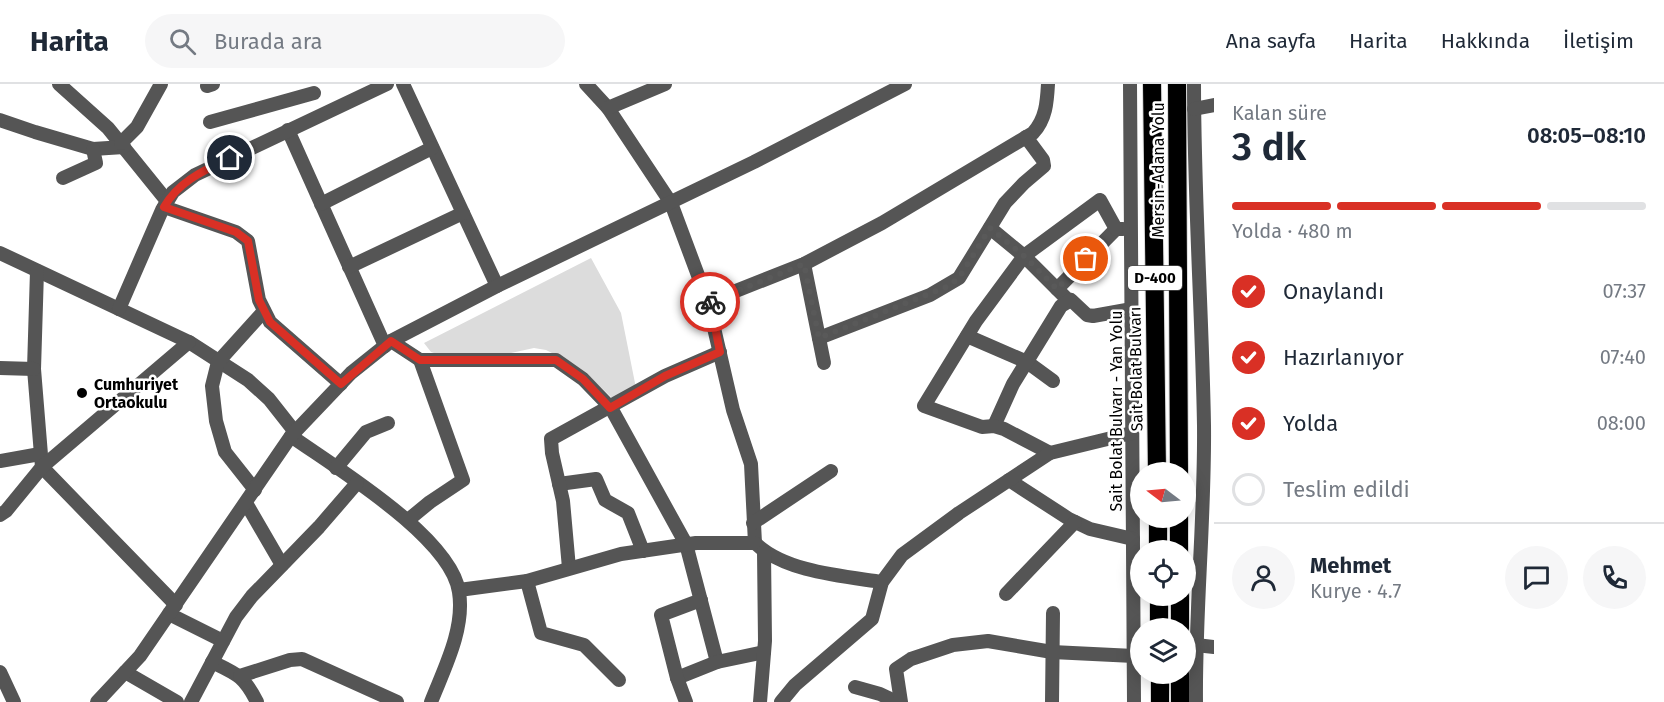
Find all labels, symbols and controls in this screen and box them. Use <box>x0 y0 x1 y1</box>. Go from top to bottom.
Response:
search box <box>145 14 565 68</box>
text: Harita <box>30 25 109 58</box>
icon: search <box>166 25 199 58</box>
text: Burada ara <box>214 28 322 55</box>
text: Ana sayfa <box>1226 28 1316 54</box>
text: Harita <box>1349 28 1408 54</box>
text: Hakkında <box>1441 28 1530 54</box>
text: İletişim <box>1563 28 1634 54</box>
text: Kalan süre <box>1232 101 1327 125</box>
street label: Mersin-Adana Yolu <box>1149 102 1168 238</box>
text: 08:05–08:10 <box>1527 122 1646 149</box>
text: 3 dk <box>1232 124 1306 170</box>
pin <box>204 132 255 183</box>
icon: home <box>213 141 246 174</box>
text: Yolda · 480 m <box>1232 219 1353 243</box>
pin <box>1060 233 1111 284</box>
icon: bag <box>1069 242 1102 275</box>
road number: D-400 <box>1128 266 1182 290</box>
courier <box>680 272 740 332</box>
icon: check <box>1232 275 1265 308</box>
text: Onaylandı <box>1283 278 1384 305</box>
text: 07:37 <box>1603 279 1646 303</box>
icon: bike <box>694 286 727 319</box>
street label: Sait Bolat Bulvarı <box>1125 306 1147 432</box>
street label: Sait Bolat Bulvarı - Yan Yolu <box>1107 311 1126 511</box>
icon: check <box>1232 341 1265 374</box>
text: Hazırlanıyor <box>1283 344 1404 371</box>
text: 07:40 <box>1600 345 1646 369</box>
place label: Cumhuriyet Ortaokulu <box>94 375 179 412</box>
marker: Cumhuriyet Ortaokulu <box>75 386 89 400</box>
icon: check <box>1232 407 1265 440</box>
text: Yolda <box>1283 410 1338 437</box>
text: 08:00 <box>1597 411 1646 435</box>
north arrow <box>1130 462 1196 528</box>
map controls <box>1130 462 1196 684</box>
text: Teslim edildi <box>1283 476 1410 503</box>
button: locate <box>1130 540 1196 606</box>
button: person <box>1232 546 1295 609</box>
button: chat <box>1505 546 1568 609</box>
button: phone <box>1583 546 1646 609</box>
text: Mehmet <box>1310 552 1391 579</box>
text: Kurye · 4.7 <box>1310 579 1401 603</box>
button: layers <box>1130 618 1196 684</box>

